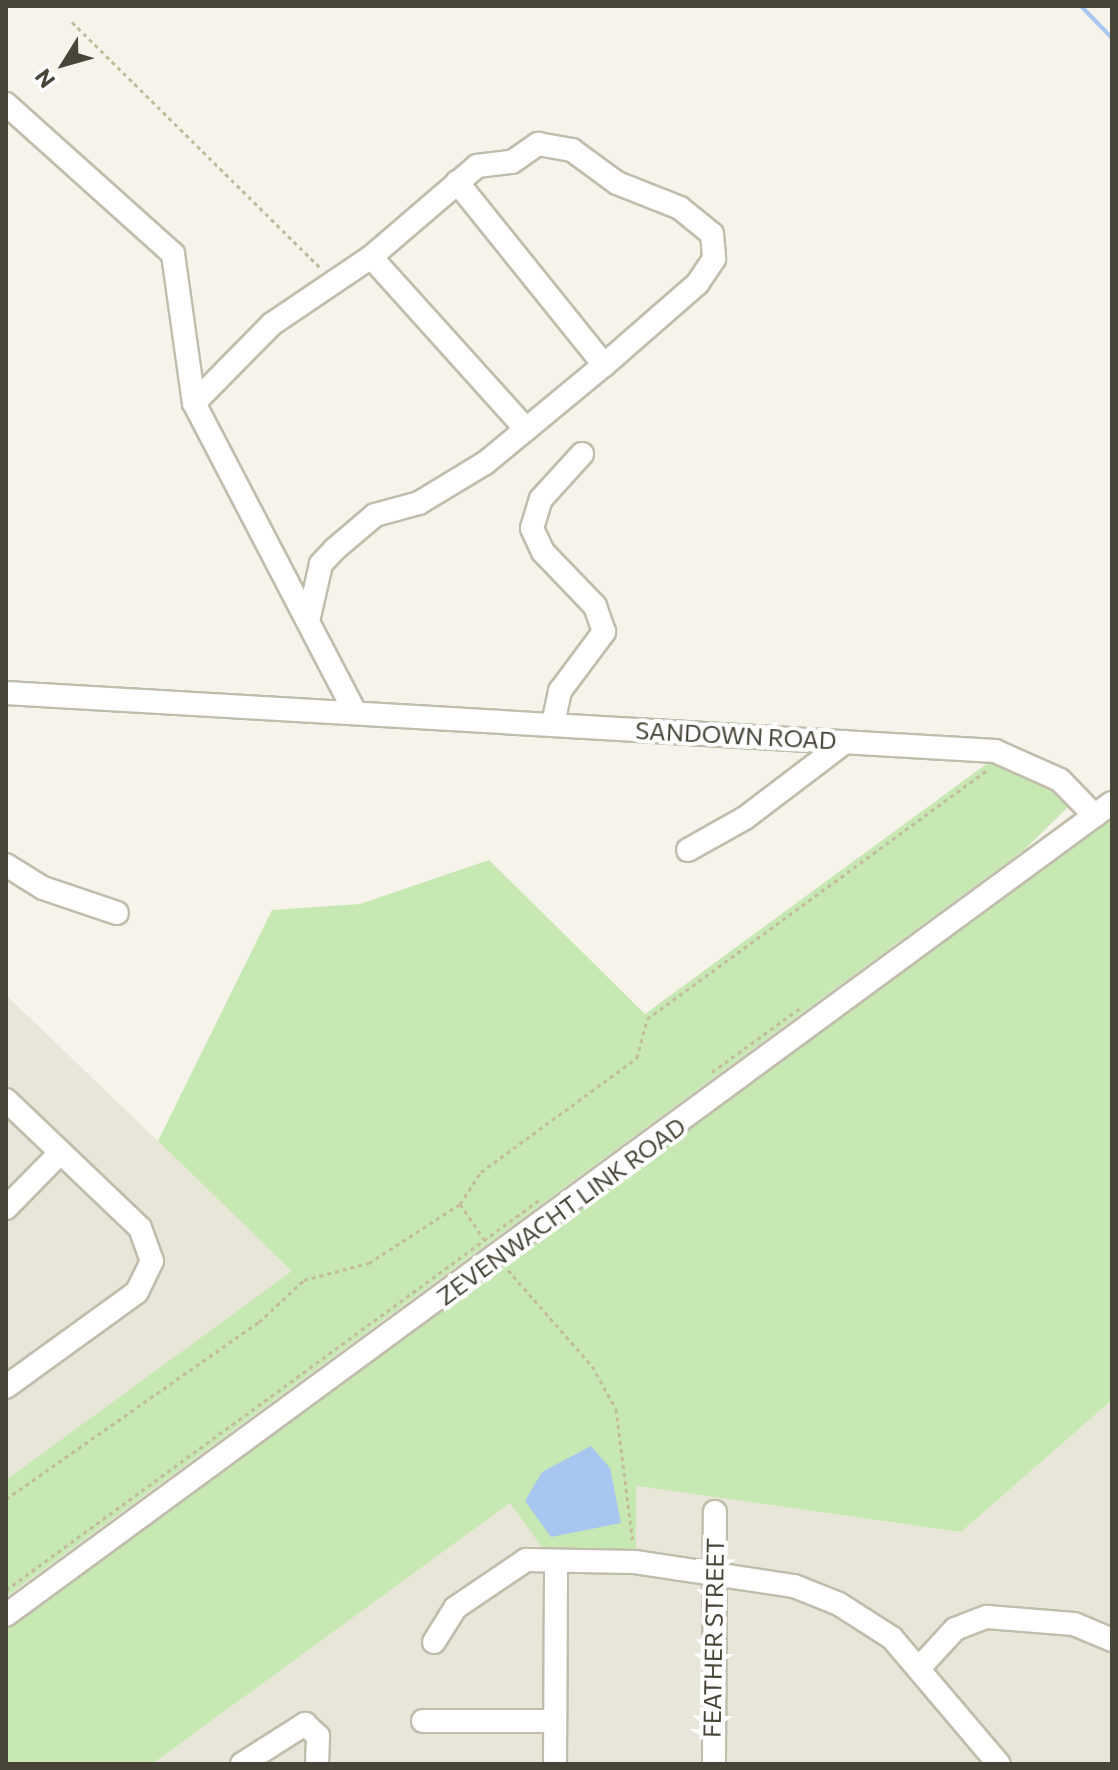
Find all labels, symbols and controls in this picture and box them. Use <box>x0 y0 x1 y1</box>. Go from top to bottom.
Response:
north arrow <box>24 24 104 104</box>
text: N <box>29 64 60 93</box>
street label: SANDOWN ROAD <box>635 715 837 755</box>
street label: ZEVENWACHT LINK ROAD <box>431 1111 691 1311</box>
street label: FEATHER STREET <box>697 1538 729 1738</box>

